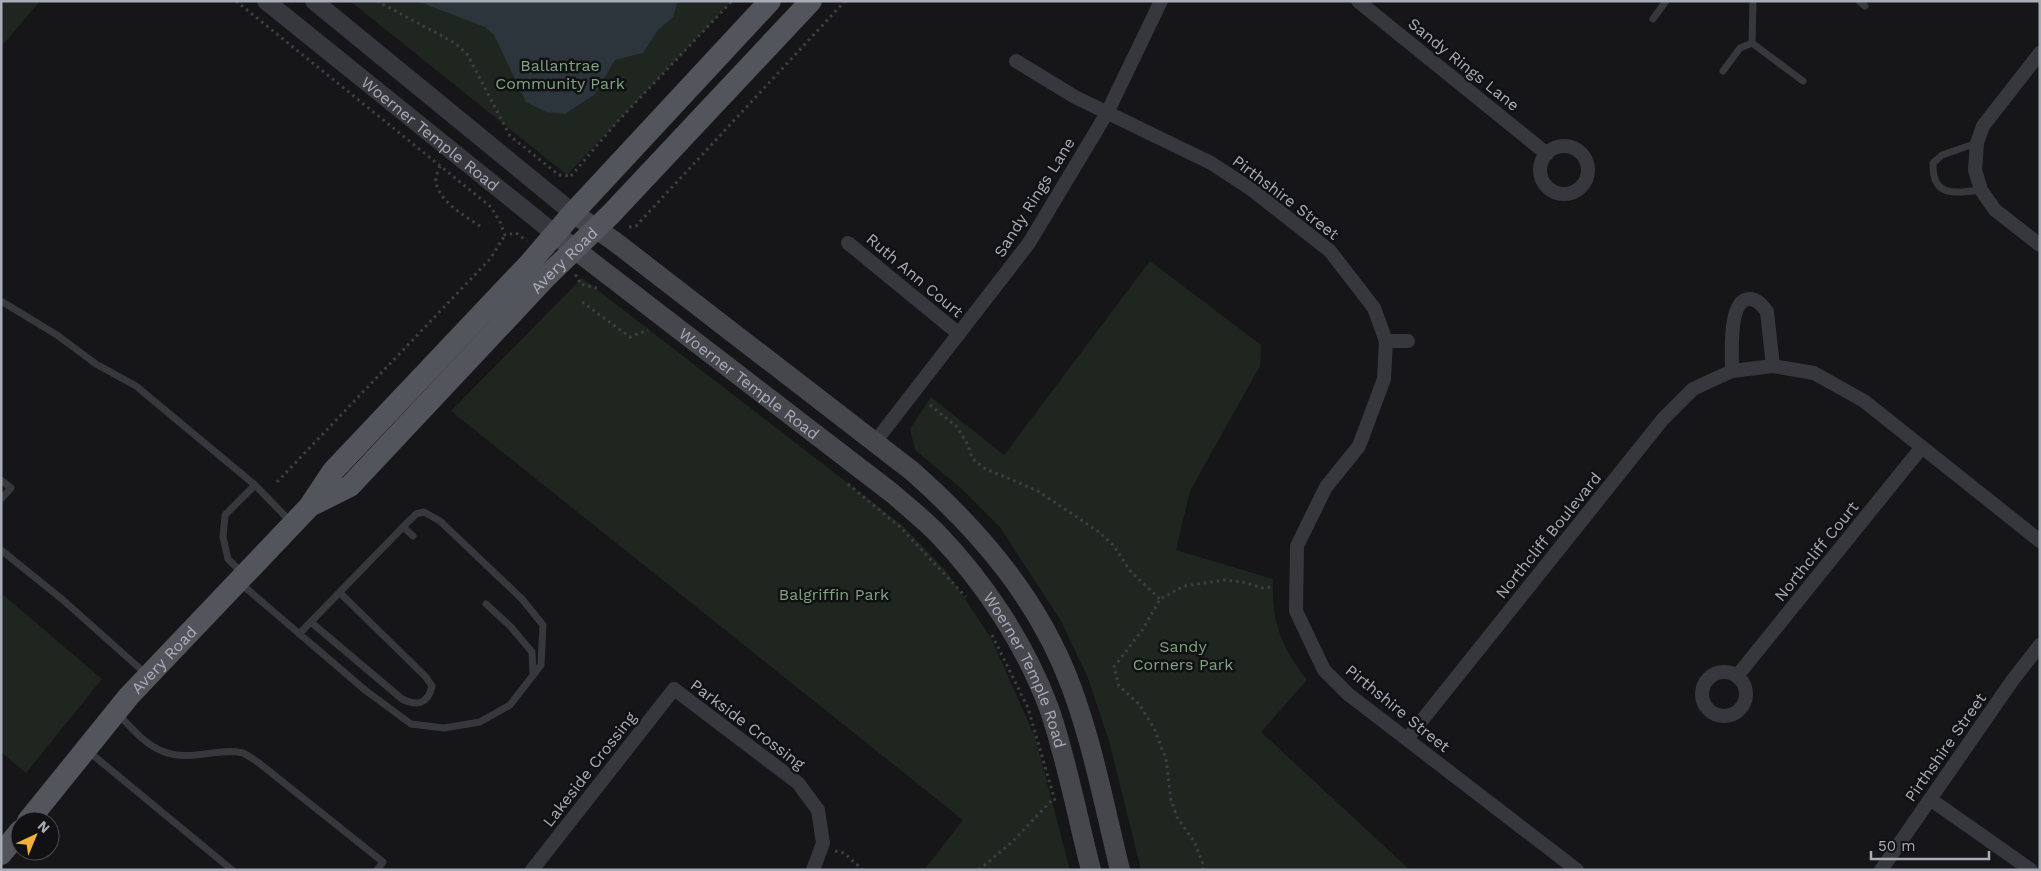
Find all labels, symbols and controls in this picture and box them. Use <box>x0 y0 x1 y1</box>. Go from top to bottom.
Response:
street label: Sandy Rings Lane <box>1404 14 1523 115</box>
park label: Ballantrae Community Park <box>495 56 625 93</box>
street label: Woerner Temple Road <box>357 73 503 195</box>
street label: Sandy Rings Lane <box>990 134 1079 261</box>
street label: Pirthshire Street <box>1229 151 1343 244</box>
street label: Avery Road <box>527 223 602 297</box>
street label: Ruth Ann Court <box>862 229 967 322</box>
street label: Woerner Temple Road <box>675 324 823 444</box>
street label: Northcliff Boulevard <box>1492 468 1605 602</box>
street label: Northcliff Court <box>1770 497 1863 605</box>
park label: Balgriffin Park <box>779 585 889 604</box>
street label: Woerner Temple Road <box>979 589 1070 750</box>
street label: Avery Road <box>127 622 201 698</box>
park label: Sandy Corners Park <box>1133 637 1233 674</box>
street label: Pirthshire Street <box>1342 661 1454 756</box>
street label: Parkside Crossing <box>687 675 809 774</box>
street label: Pirthshire Street <box>1901 689 1990 805</box>
street label: Lakeside Crossing <box>539 708 640 830</box>
north arrow <box>10 811 60 861</box>
text: N <box>35 817 53 836</box>
scale bar <box>1871 828 1988 860</box>
text: 50 m <box>1878 837 1915 855</box>

